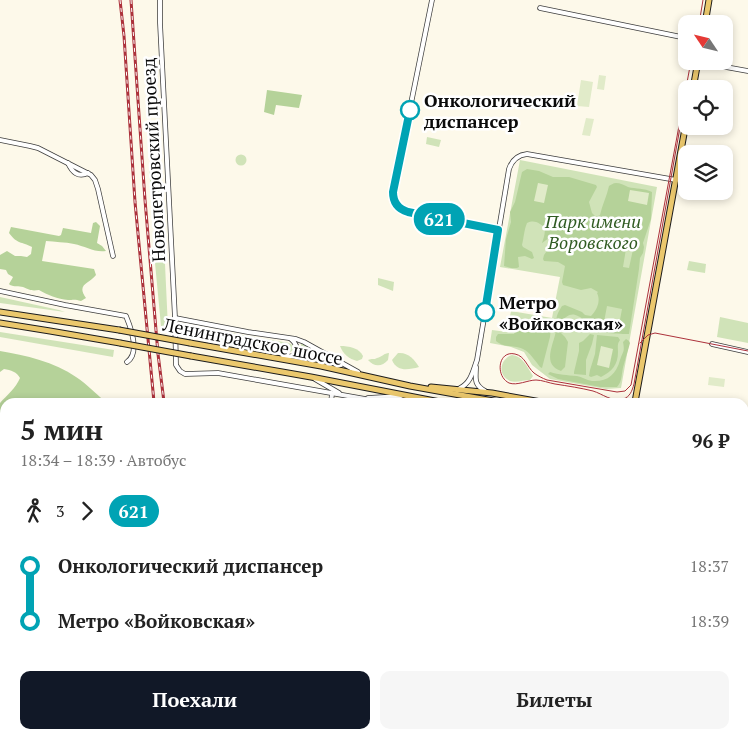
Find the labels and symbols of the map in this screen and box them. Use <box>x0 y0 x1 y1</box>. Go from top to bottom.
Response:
north arrow <box>678 15 732 70</box>
street label: Новопетровский проезд <box>136 57 170 263</box>
place label: Онкологический диспансер <box>424 88 576 133</box>
marker: Онкологический диспансер <box>400 100 420 120</box>
line badge: 621 <box>410 203 468 235</box>
park label: Парк имени Воровского <box>544 209 641 254</box>
place label: Метро «Войковская» <box>499 290 623 335</box>
marker: Метро «Войковская» <box>475 302 495 322</box>
street label: Ленинградское шоссе <box>160 312 345 370</box>

